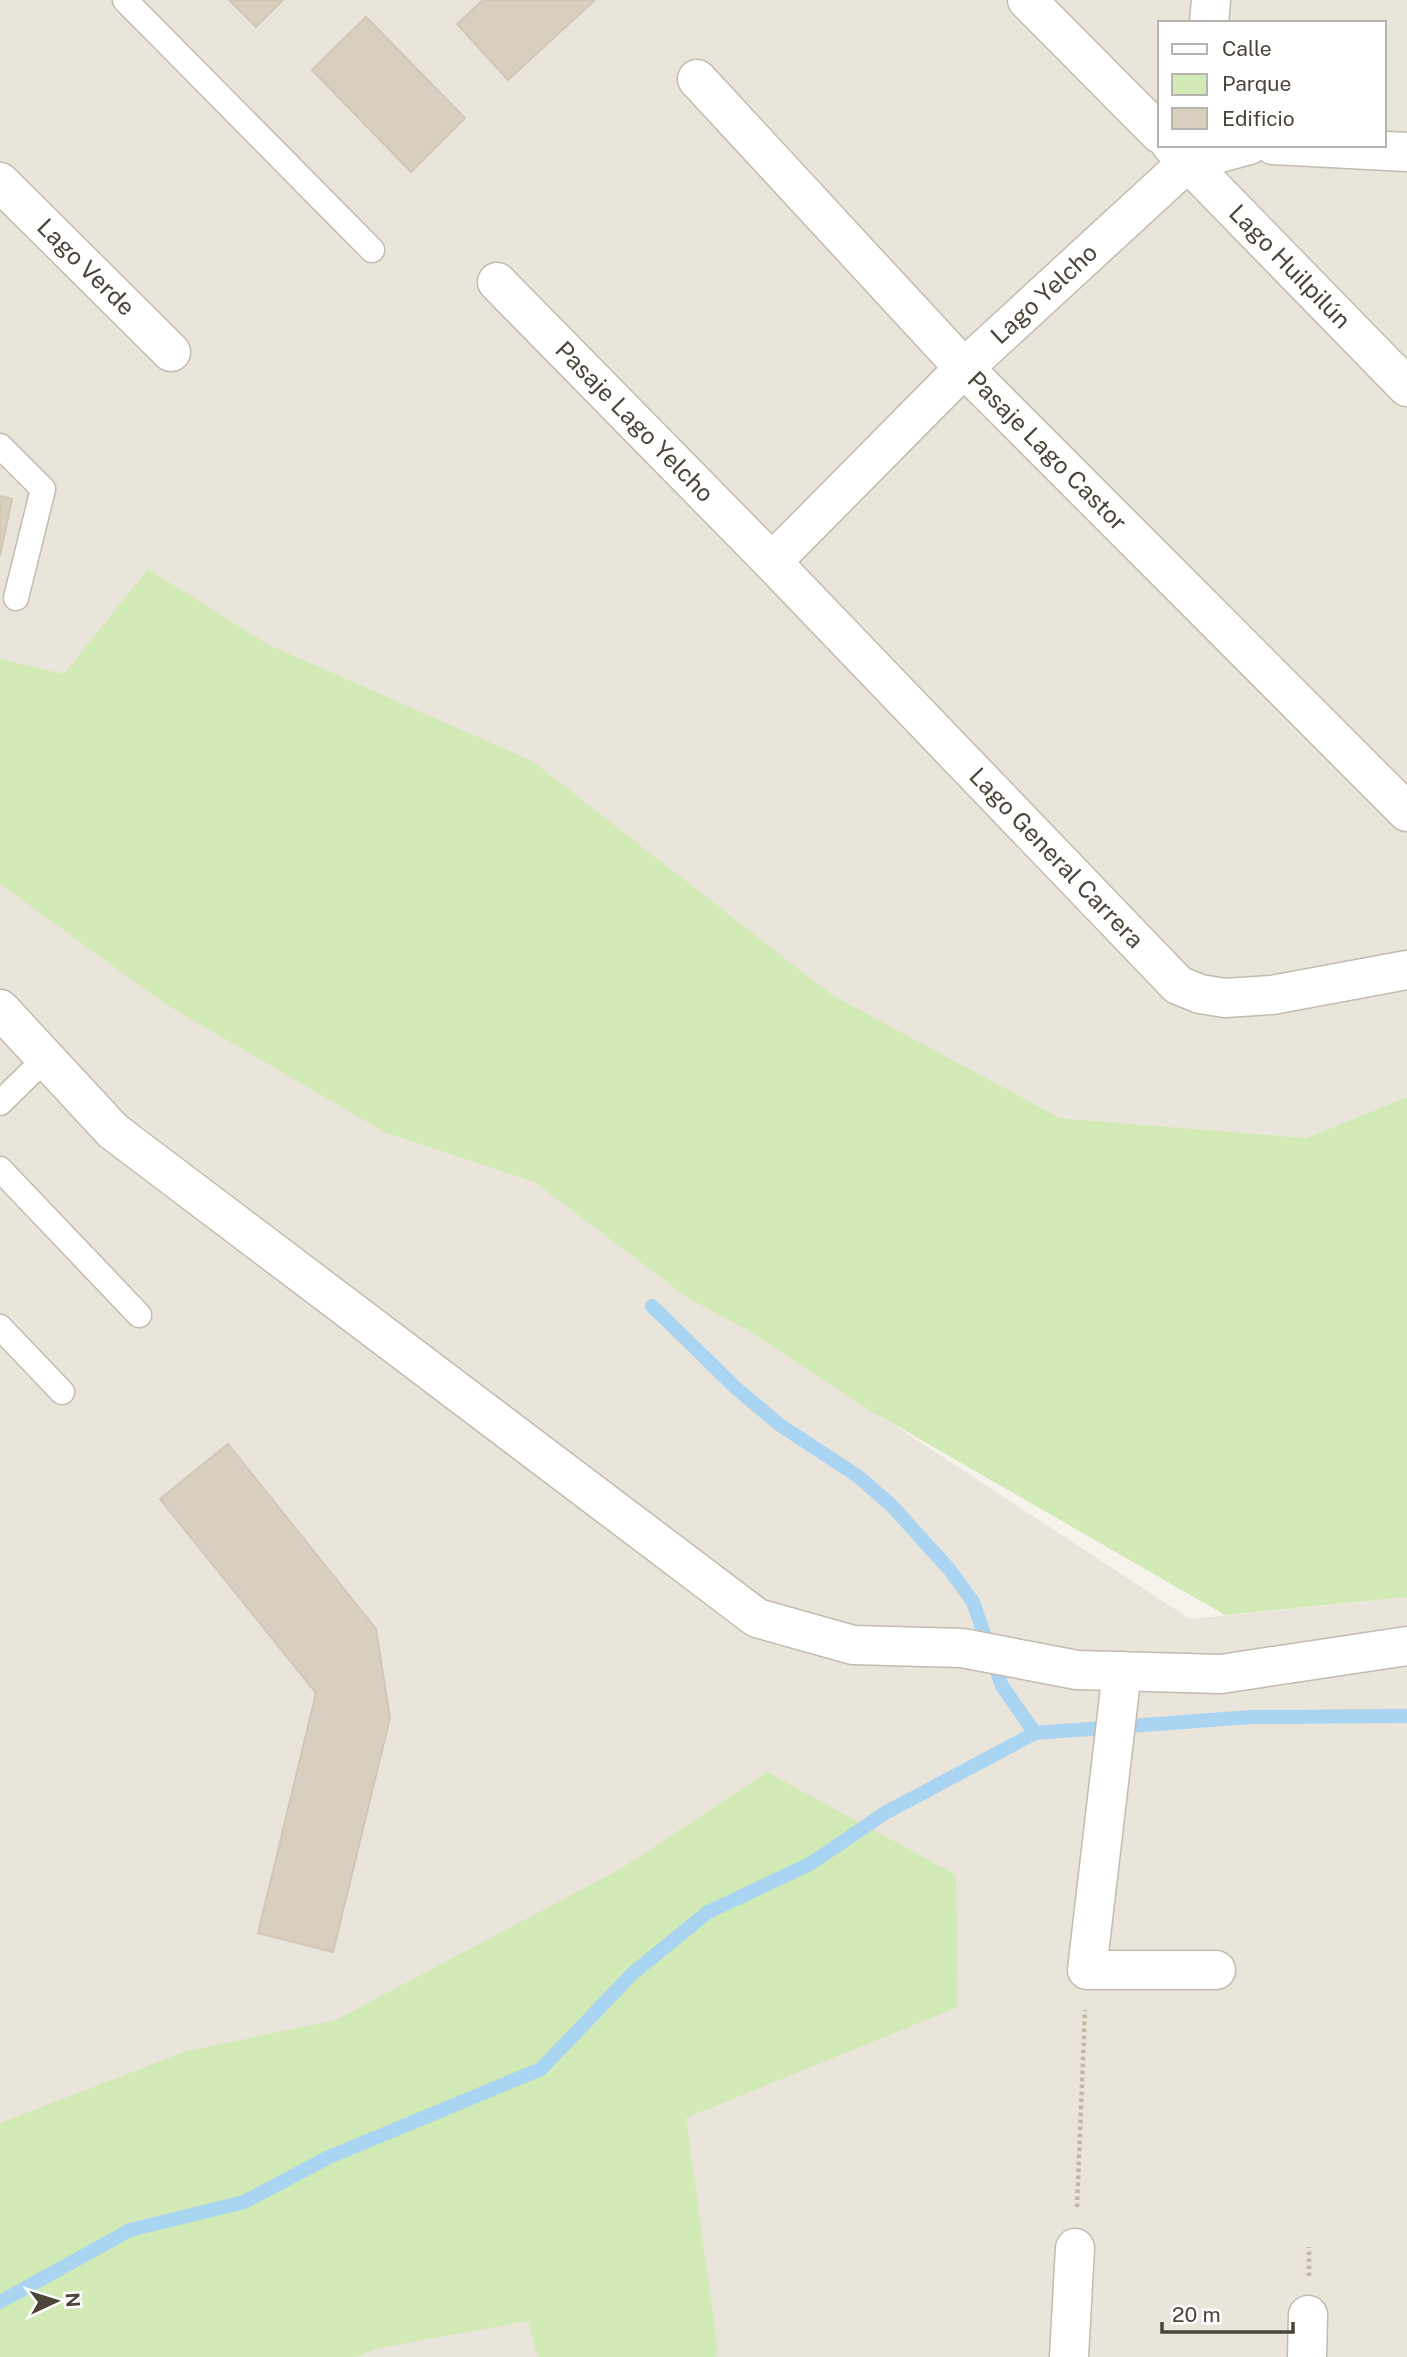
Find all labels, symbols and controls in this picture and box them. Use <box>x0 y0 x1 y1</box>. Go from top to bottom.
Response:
legend <box>1158 21 1386 147</box>
text: Calle <box>1222 36 1272 61</box>
text: Parque <box>1222 71 1291 96</box>
text: Edificio <box>1222 106 1295 131</box>
street label: Lago Huilpilún <box>1224 198 1357 334</box>
street label: Lago Verde <box>32 212 141 321</box>
street label: Lago Yelcho <box>985 238 1102 349</box>
street label: Pasaje Lago Yelcho <box>550 335 720 507</box>
street label: Pasaje Lago Castor <box>963 365 1133 536</box>
street label: Lago General Carrera <box>964 762 1150 953</box>
north arrow <box>21 2266 91 2336</box>
scale bar <box>1162 2290 1293 2334</box>
text: N <box>61 2292 84 2308</box>
text: 20 m <box>1172 2302 1221 2327</box>

